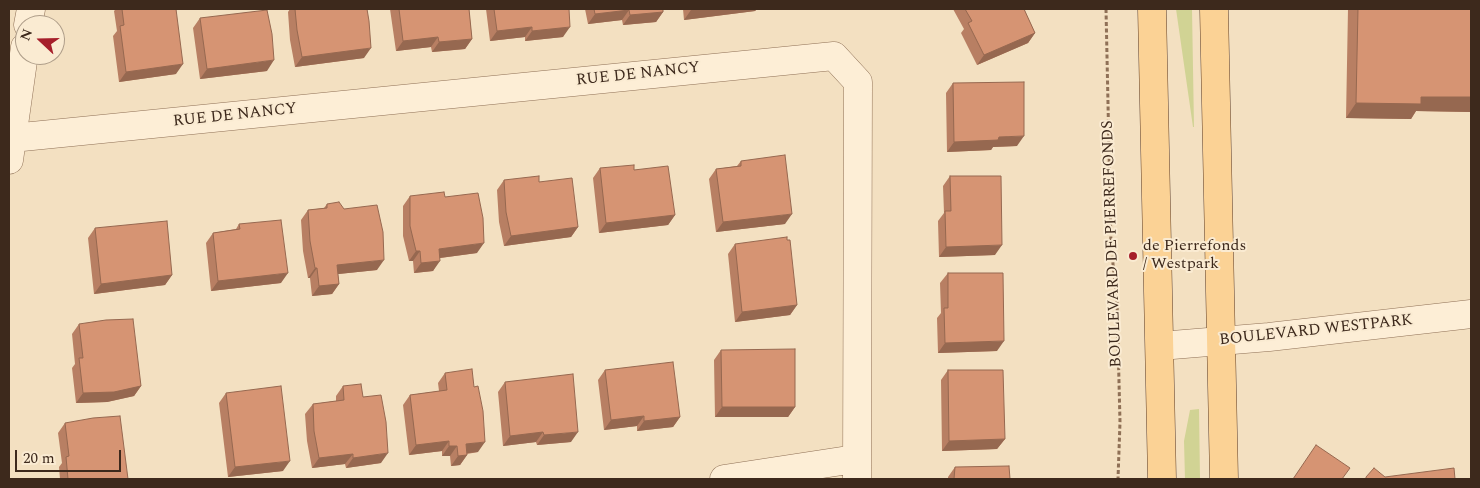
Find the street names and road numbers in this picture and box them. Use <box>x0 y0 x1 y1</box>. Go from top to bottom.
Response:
street label: RUE DE NANCY <box>575 59 701 91</box>
street label: RUE DE NANCY <box>172 100 298 132</box>
street label: BOULEVARD DE PIERREFONDS <box>1099 120 1127 368</box>
street label: BOULEVARD WESTPARK <box>1218 311 1414 351</box>

